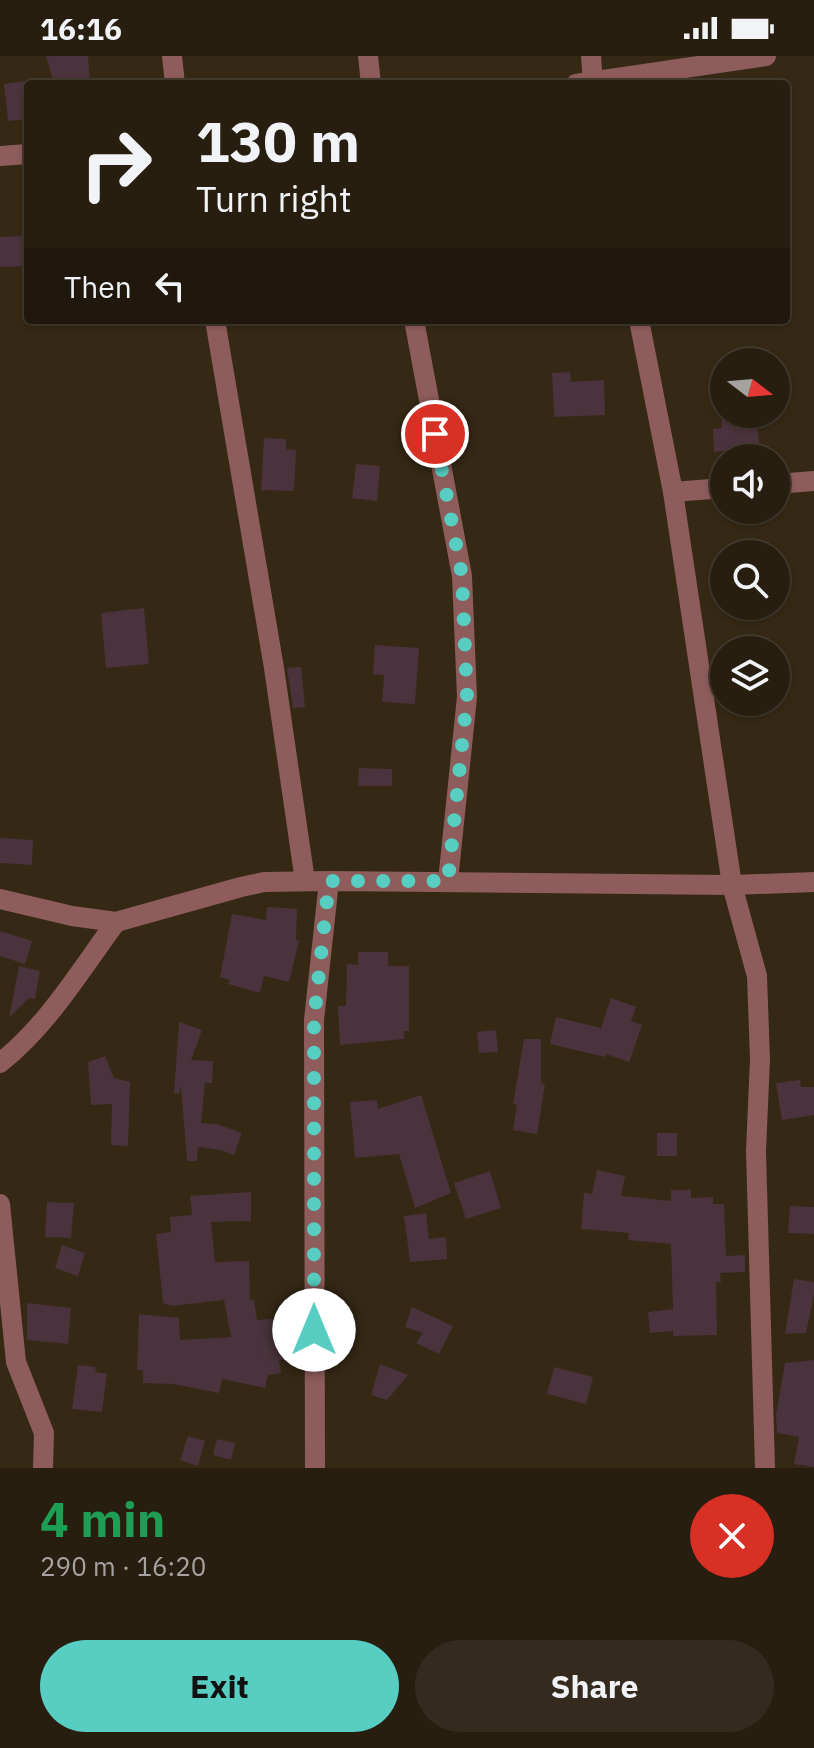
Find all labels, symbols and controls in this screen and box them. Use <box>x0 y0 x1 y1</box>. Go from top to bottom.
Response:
text: 16:16 <box>40 9 122 48</box>
text: 130 m <box>196 105 360 177</box>
icon: right <box>64 112 168 216</box>
text: Turn right <box>196 175 352 222</box>
icon: left <box>148 264 192 308</box>
text: Then <box>64 267 132 306</box>
north arrow <box>710 348 790 428</box>
map controls <box>710 348 790 716</box>
pin <box>401 400 469 468</box>
icon: arrive <box>413 412 457 456</box>
button: sound <box>710 444 790 524</box>
button: search <box>710 540 790 620</box>
button: layers <box>710 636 790 716</box>
position arrow <box>272 1288 356 1372</box>
text: 4 min <box>40 1488 165 1550</box>
button: close <box>690 1494 774 1578</box>
text: 290 m · 16:20 <box>40 1549 206 1583</box>
button: Exit <box>40 1640 399 1732</box>
button: Share <box>415 1640 774 1732</box>

